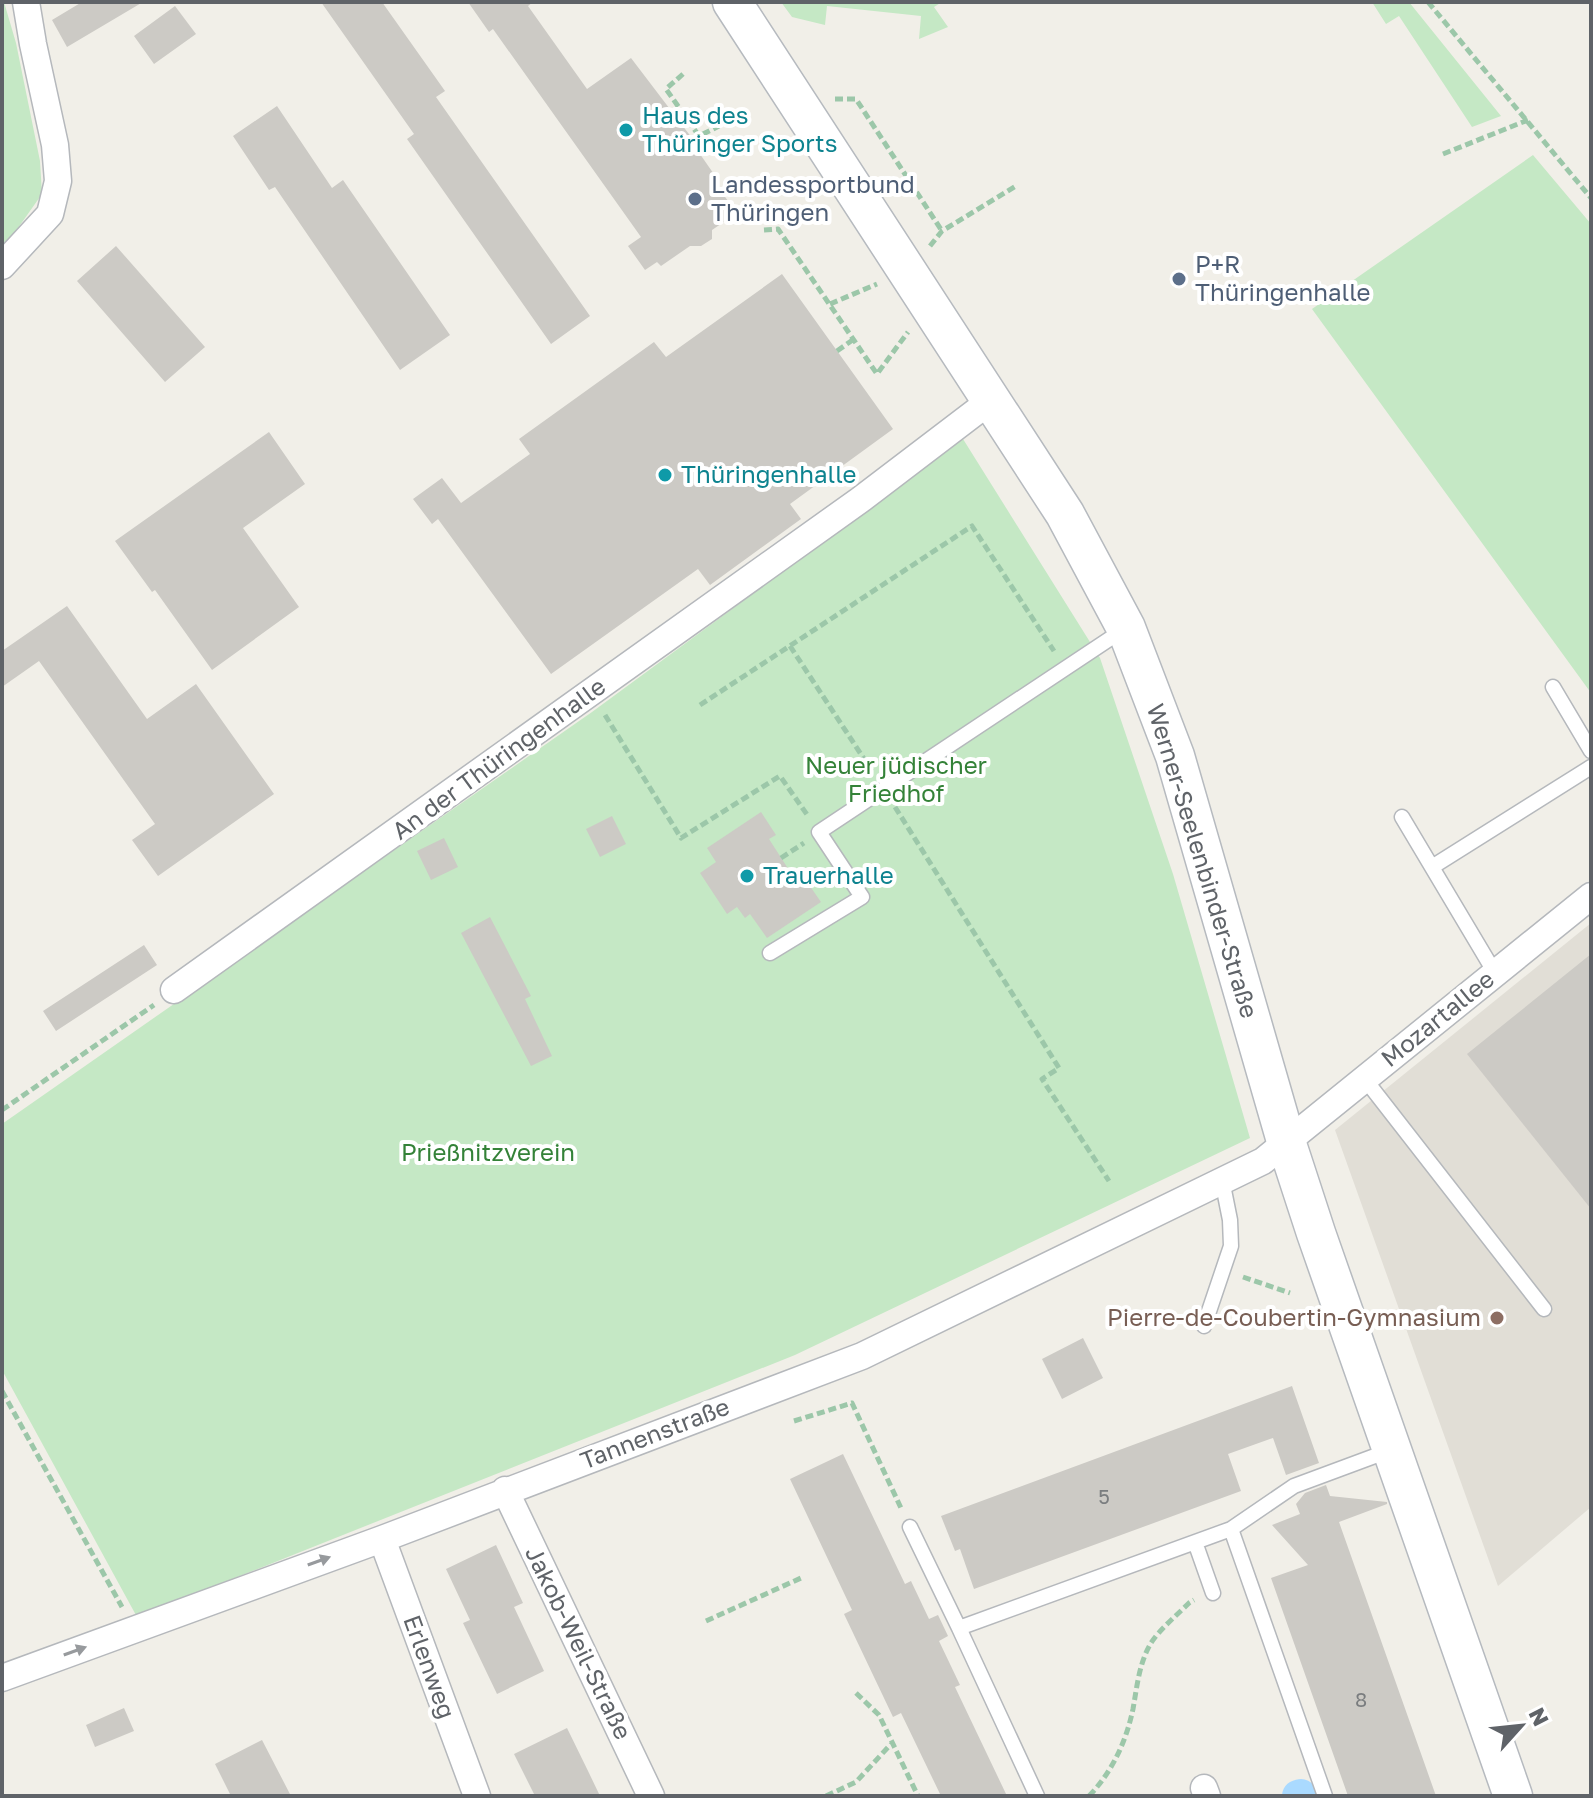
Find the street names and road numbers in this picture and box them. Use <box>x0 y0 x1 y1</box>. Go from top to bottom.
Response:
street label: An der Thüringenhalle <box>386 671 610 845</box>
street label: Werner-Seelenbinder-Straße <box>1142 700 1265 1021</box>
street label: Mozartallee <box>1375 964 1499 1072</box>
street label: Tannenstraße <box>576 1391 733 1474</box>
street label: Jakob-Weil-Straße <box>520 1541 639 1744</box>
street label: Erlenweg <box>398 1611 462 1722</box>

